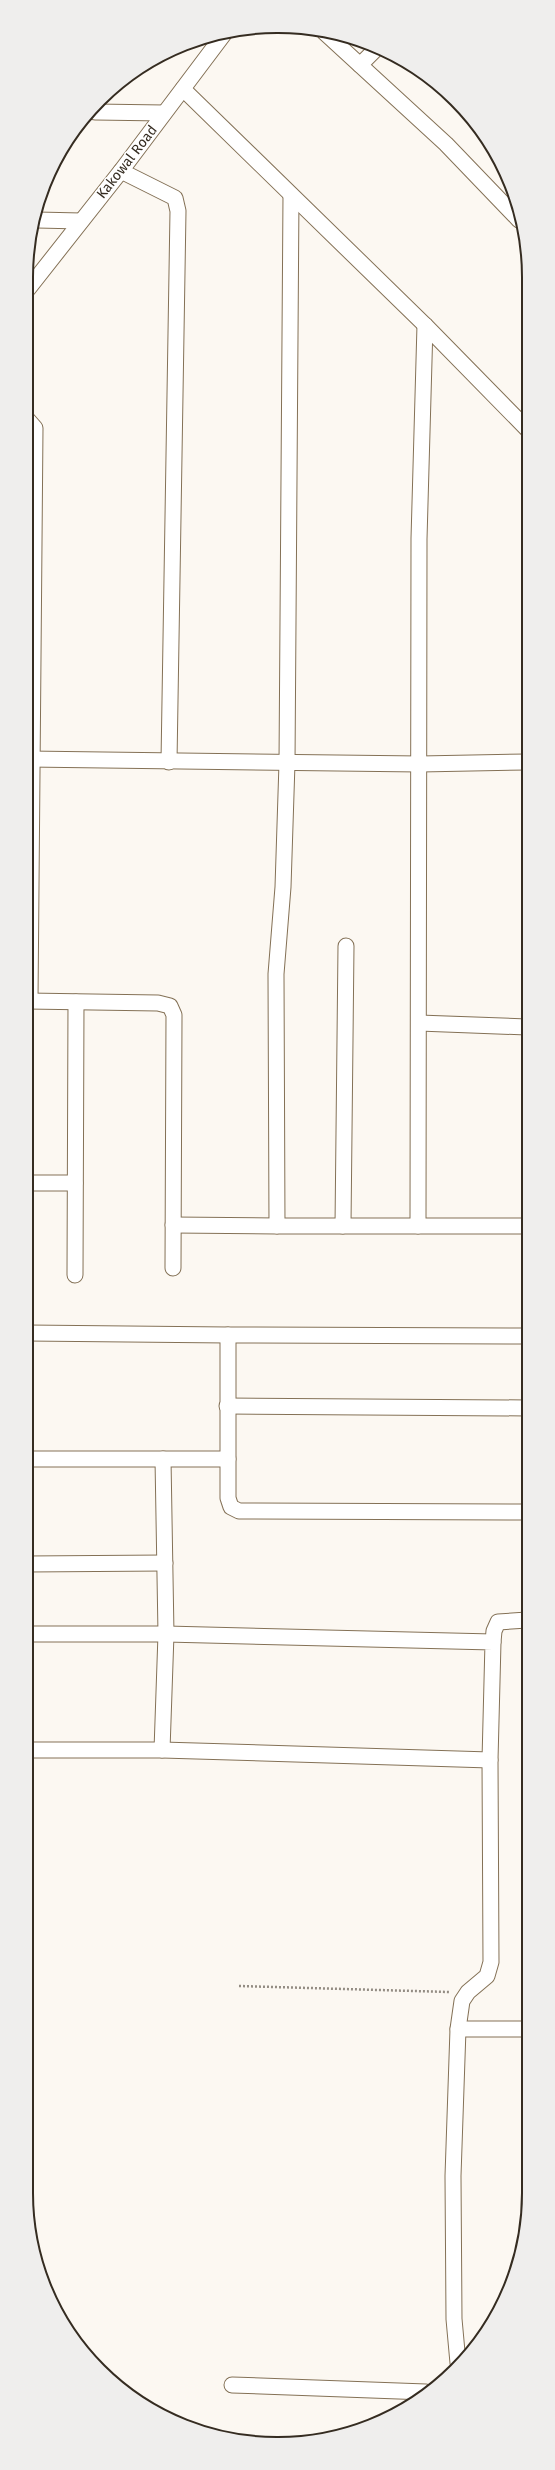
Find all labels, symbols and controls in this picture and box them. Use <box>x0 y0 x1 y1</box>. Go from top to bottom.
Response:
street label: Kakowal Road <box>93 122 161 202</box>

